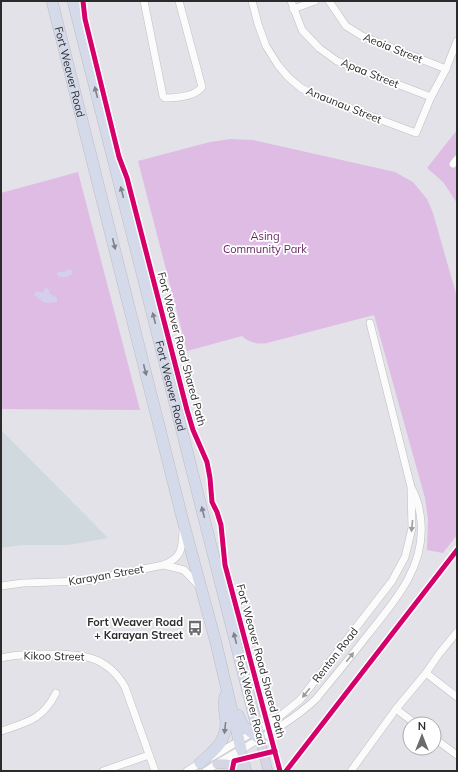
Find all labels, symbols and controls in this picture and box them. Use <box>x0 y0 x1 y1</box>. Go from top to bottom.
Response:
street label: Fort Weaver Road <box>52 25 88 119</box>
street label: Aeoia Street <box>361 30 425 66</box>
street label: Apaa Street <box>339 55 401 91</box>
street label: Anaunau Street <box>304 83 384 127</box>
one-way arrow <box>93 86 99 98</box>
one-way arrow <box>118 186 124 198</box>
park label: Asing Community Park <box>223 229 307 256</box>
one-way arrow <box>111 238 117 250</box>
street label: Fort Weaver Road Shared Path <box>155 271 209 427</box>
one-way arrow <box>150 312 156 324</box>
street label: Fort Weaver Road <box>153 339 189 433</box>
one-way arrow <box>143 363 149 376</box>
one-way arrow <box>200 505 206 517</box>
one-way arrow <box>408 520 415 532</box>
street label: Karayan Street <box>67 561 145 589</box>
street label: Fort Weaver Road Shared Path <box>234 583 288 739</box>
place label: Fort Weaver Road + Karayan Street <box>87 615 183 642</box>
bus stop icon: Fort Weaver Road + Karayan Street <box>186 619 204 637</box>
street label: Renton Road <box>309 625 361 685</box>
one-way arrow <box>232 632 238 644</box>
street label: Kikoo Street <box>23 648 85 664</box>
one-way arrow <box>346 651 355 662</box>
street label: Fort Weaver Road <box>233 653 269 747</box>
one-way arrow <box>301 687 310 698</box>
north arrow <box>402 716 442 756</box>
text: N <box>418 719 426 733</box>
one-way arrow <box>222 722 228 734</box>

